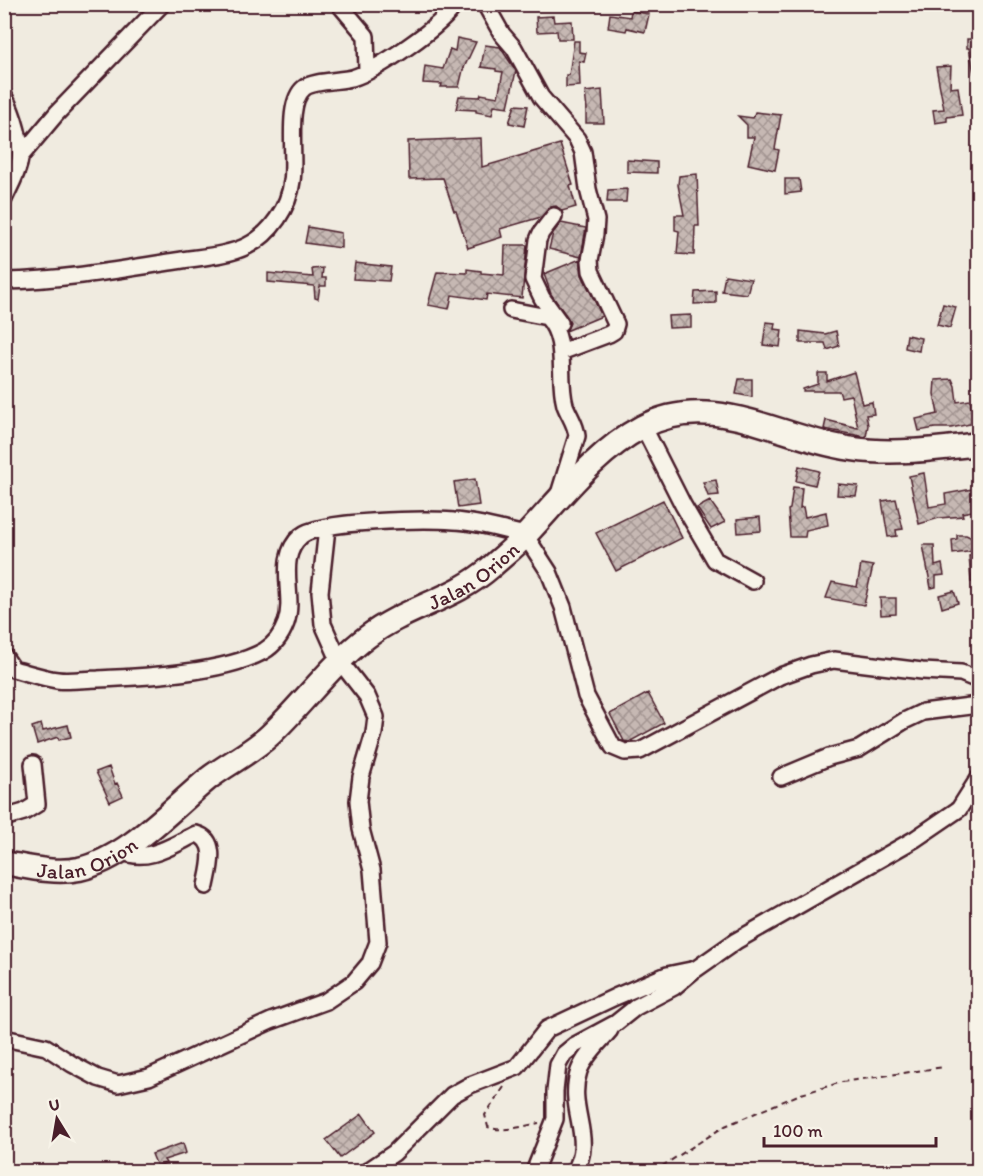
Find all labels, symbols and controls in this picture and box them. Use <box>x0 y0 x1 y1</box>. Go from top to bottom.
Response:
street label: Jalan Orion <box>424 536 524 615</box>
street label: Jalan Orion <box>36 831 142 883</box>
north arrow <box>27 1089 87 1149</box>
text: U <box>47 1094 61 1115</box>
scale bar <box>764 1110 936 1148</box>
text: 100 m <box>773 1120 823 1142</box>

